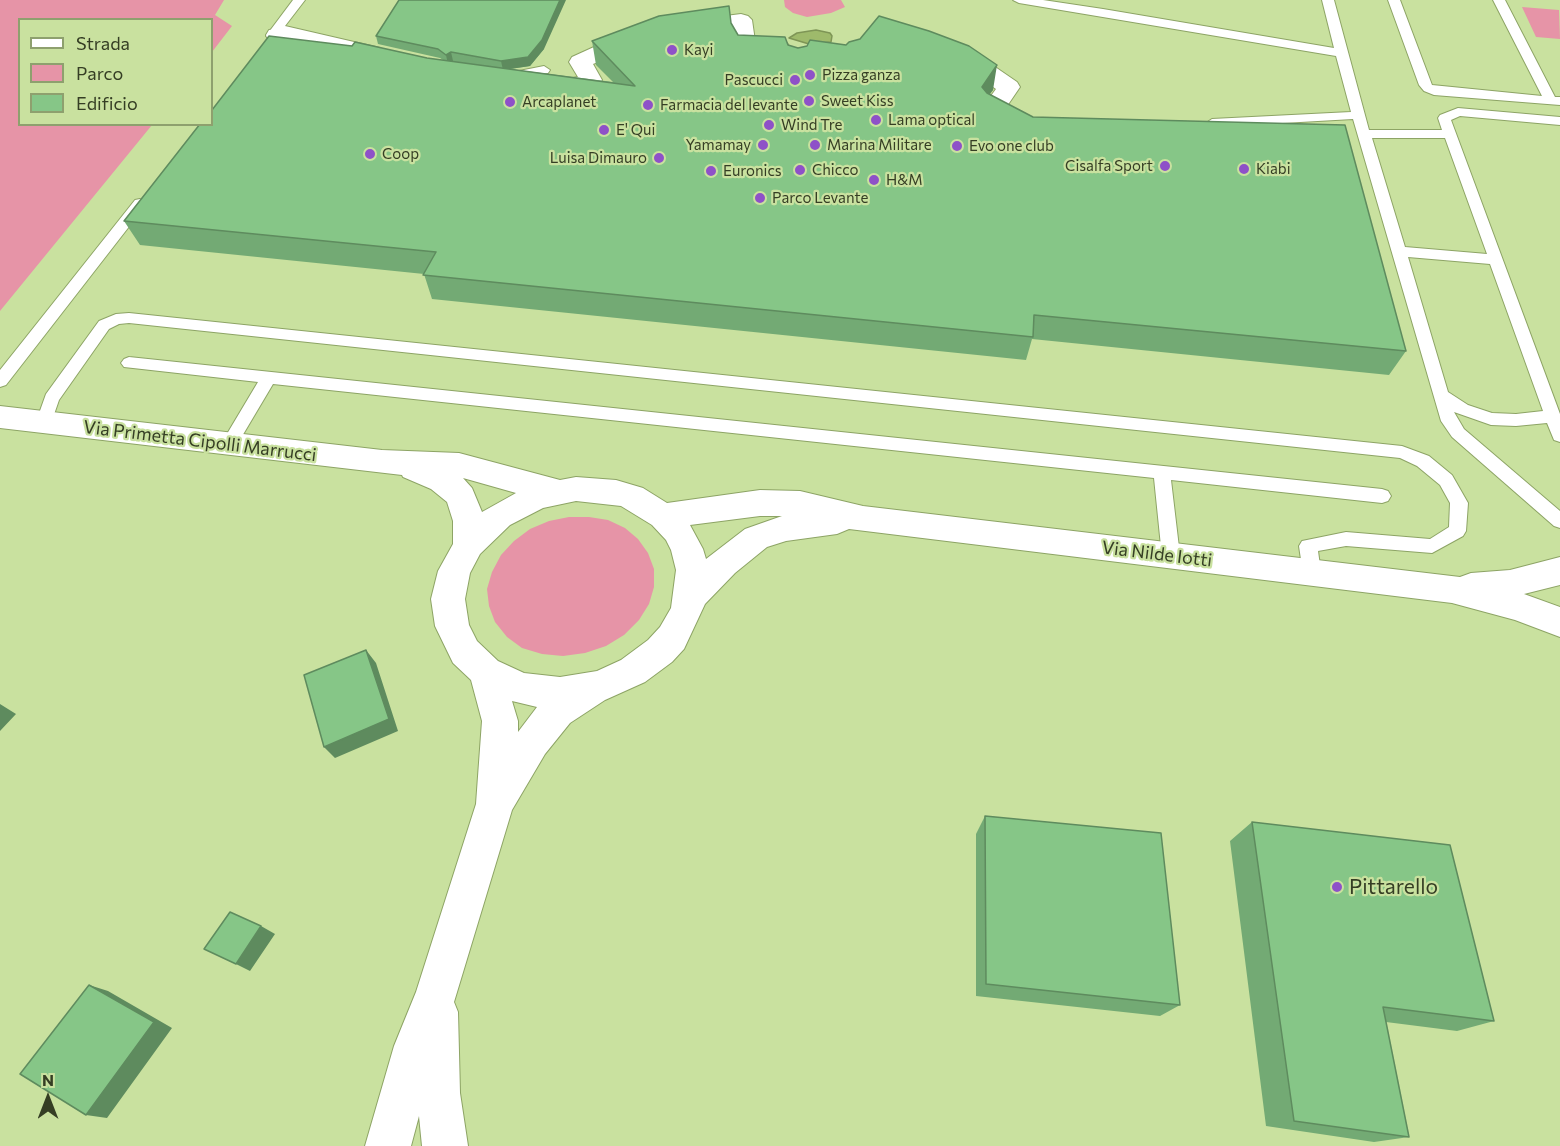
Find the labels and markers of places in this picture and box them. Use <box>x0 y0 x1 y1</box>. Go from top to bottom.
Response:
place label: Kayi <box>684 41 713 59</box>
marker: Kayi <box>665 43 679 57</box>
place label: Pizza ganza <box>822 66 901 84</box>
marker: Pizza ganza <box>803 68 817 82</box>
place label: Pascucci <box>724 71 783 89</box>
marker: Pascucci <box>788 73 802 87</box>
place label: Sweet Kiss <box>821 92 893 110</box>
place label: Arcaplanet <box>522 93 596 111</box>
marker: Sweet Kiss <box>802 94 816 108</box>
marker: Arcaplanet <box>503 95 517 109</box>
place label: Farmacia del levante <box>660 96 798 114</box>
marker: Farmacia del levante <box>641 98 655 112</box>
place label: Lama optical <box>888 111 975 129</box>
marker: Lama optical <box>869 113 883 127</box>
place label: Wind Tre <box>781 116 842 134</box>
marker: Wind Tre <box>762 118 776 132</box>
place label: E' Qui <box>616 121 655 139</box>
marker: E' Qui <box>597 123 611 137</box>
place label: Yamamay <box>685 136 751 154</box>
place label: Marina Militare <box>827 136 932 154</box>
place label: Evo one club <box>969 137 1054 155</box>
marker: Yamamay <box>756 138 770 152</box>
marker: Marina Militare <box>808 138 822 152</box>
marker: Evo one club <box>950 139 964 153</box>
place label: Coop <box>382 145 419 163</box>
marker: Coop <box>363 147 377 161</box>
place label: Luisa Dimauro <box>550 149 647 167</box>
marker: Luisa Dimauro <box>652 151 666 165</box>
place label: Cisalfa Sport <box>1065 157 1153 175</box>
marker: Cisalfa Sport <box>1158 159 1172 173</box>
place label: Kiabi <box>1256 160 1290 178</box>
place label: Chicco <box>812 161 859 179</box>
place label: Euronics <box>723 162 782 180</box>
marker: Kiabi <box>1237 162 1251 176</box>
marker: Chicco <box>793 163 807 177</box>
marker: Euronics <box>704 164 718 178</box>
place label: H&M <box>886 171 923 189</box>
marker: H&M <box>867 173 881 187</box>
place label: Parco Levante <box>772 189 868 207</box>
marker: Parco Levante <box>753 191 767 205</box>
place label: Pittarello <box>1349 874 1438 900</box>
marker: Pittarello <box>1330 880 1344 894</box>

